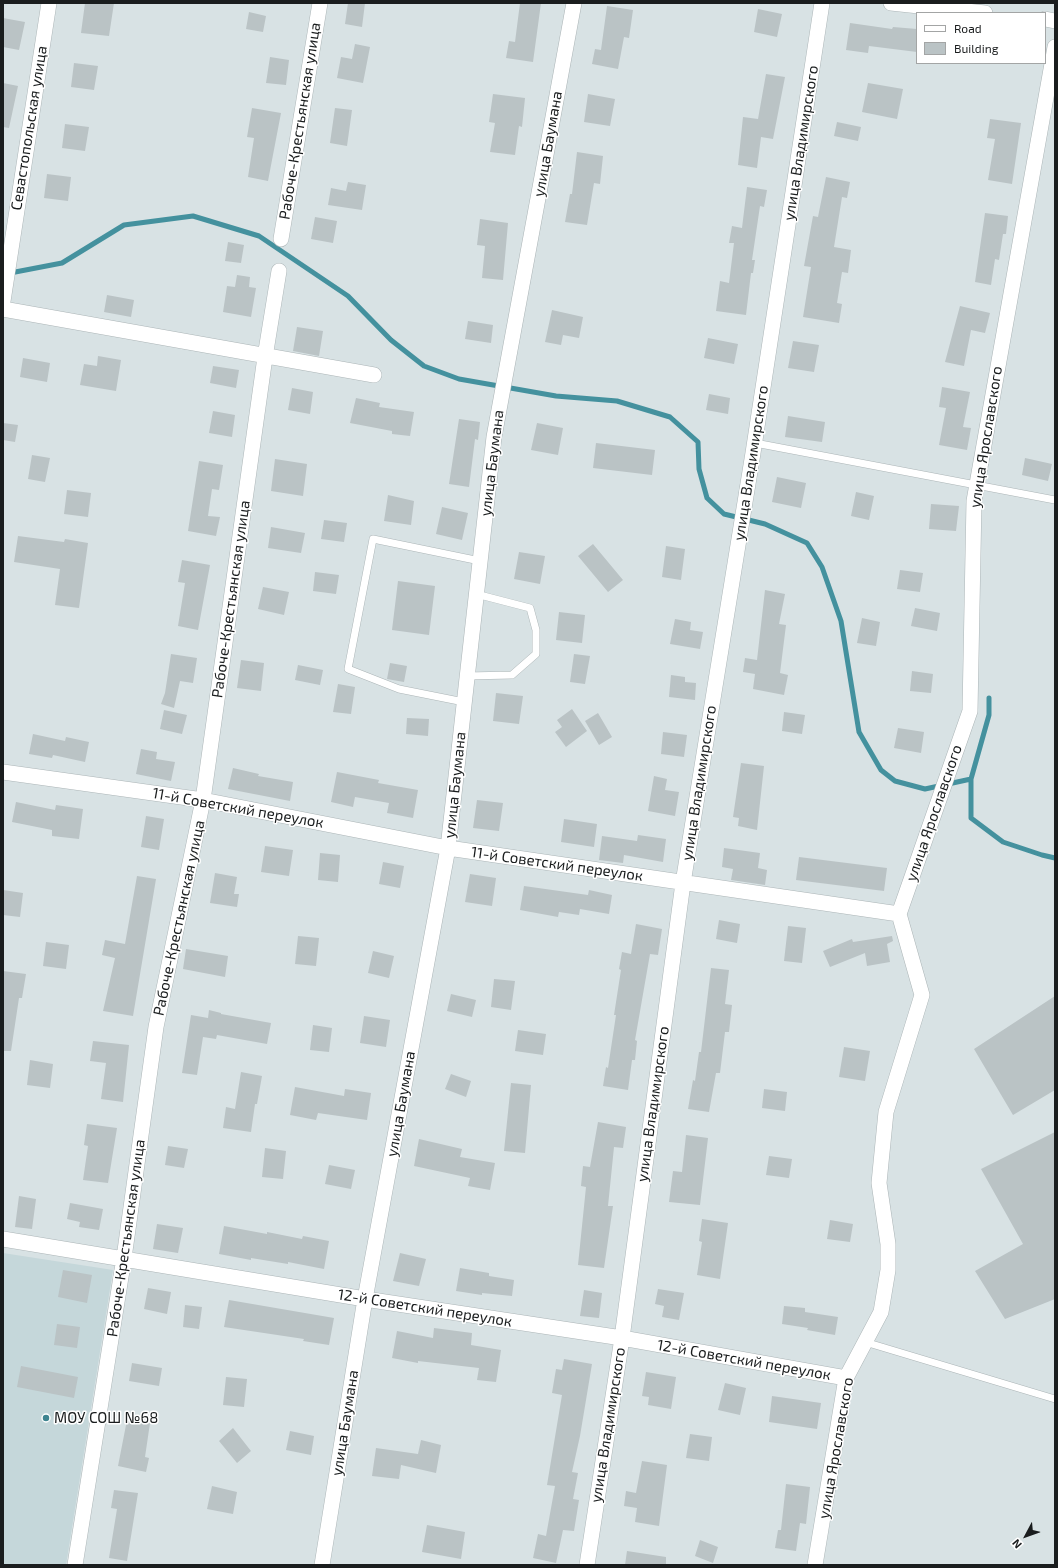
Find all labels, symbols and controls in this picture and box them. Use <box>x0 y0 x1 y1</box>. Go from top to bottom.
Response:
legend <box>916 12 1046 64</box>
street label: Рабоче-Крестьянская улица <box>276 21 324 221</box>
text: Road <box>954 21 982 35</box>
text: Building <box>954 41 998 55</box>
street label: Севастопольская улица <box>7 44 51 212</box>
street label: улица Владимирского <box>780 64 822 222</box>
street label: улица Баумана <box>530 90 566 198</box>
street label: улица Ярославского <box>966 365 1006 509</box>
street label: улица Владимирского <box>730 384 772 542</box>
street label: улица Баумана <box>477 409 507 517</box>
street label: Рабоче-Крестьянская улица <box>208 499 254 699</box>
street label: улица Владимирского <box>678 704 720 862</box>
street label: улица Баумана <box>440 731 470 839</box>
street label: улица Ярославского <box>902 742 966 884</box>
street label: 11-й Советский переулок <box>151 784 325 832</box>
street label: Рабоче-Крестьянская улица <box>149 819 209 1017</box>
street label: 11-й Советский переулок <box>470 843 644 885</box>
street label: улица Владимирского <box>633 1025 673 1183</box>
street label: улица Баумана <box>383 1050 419 1158</box>
street label: Рабоче-Крестьянская улица <box>103 1138 149 1338</box>
street label: 12-й Советский переулок <box>337 1285 513 1331</box>
street label: 12-й Советский переулок <box>656 1336 832 1384</box>
street label: улица Владимирского <box>587 1346 629 1504</box>
street label: улица Баумана <box>328 1369 362 1477</box>
street label: улица Ярославского <box>815 1376 857 1520</box>
place label: МОУ СОШ №68 <box>54 1409 158 1427</box>
marker: МОУ СОШ №68 <box>41 1413 51 1423</box>
north arrow <box>1006 1516 1046 1556</box>
text: N <box>1009 1537 1024 1551</box>

